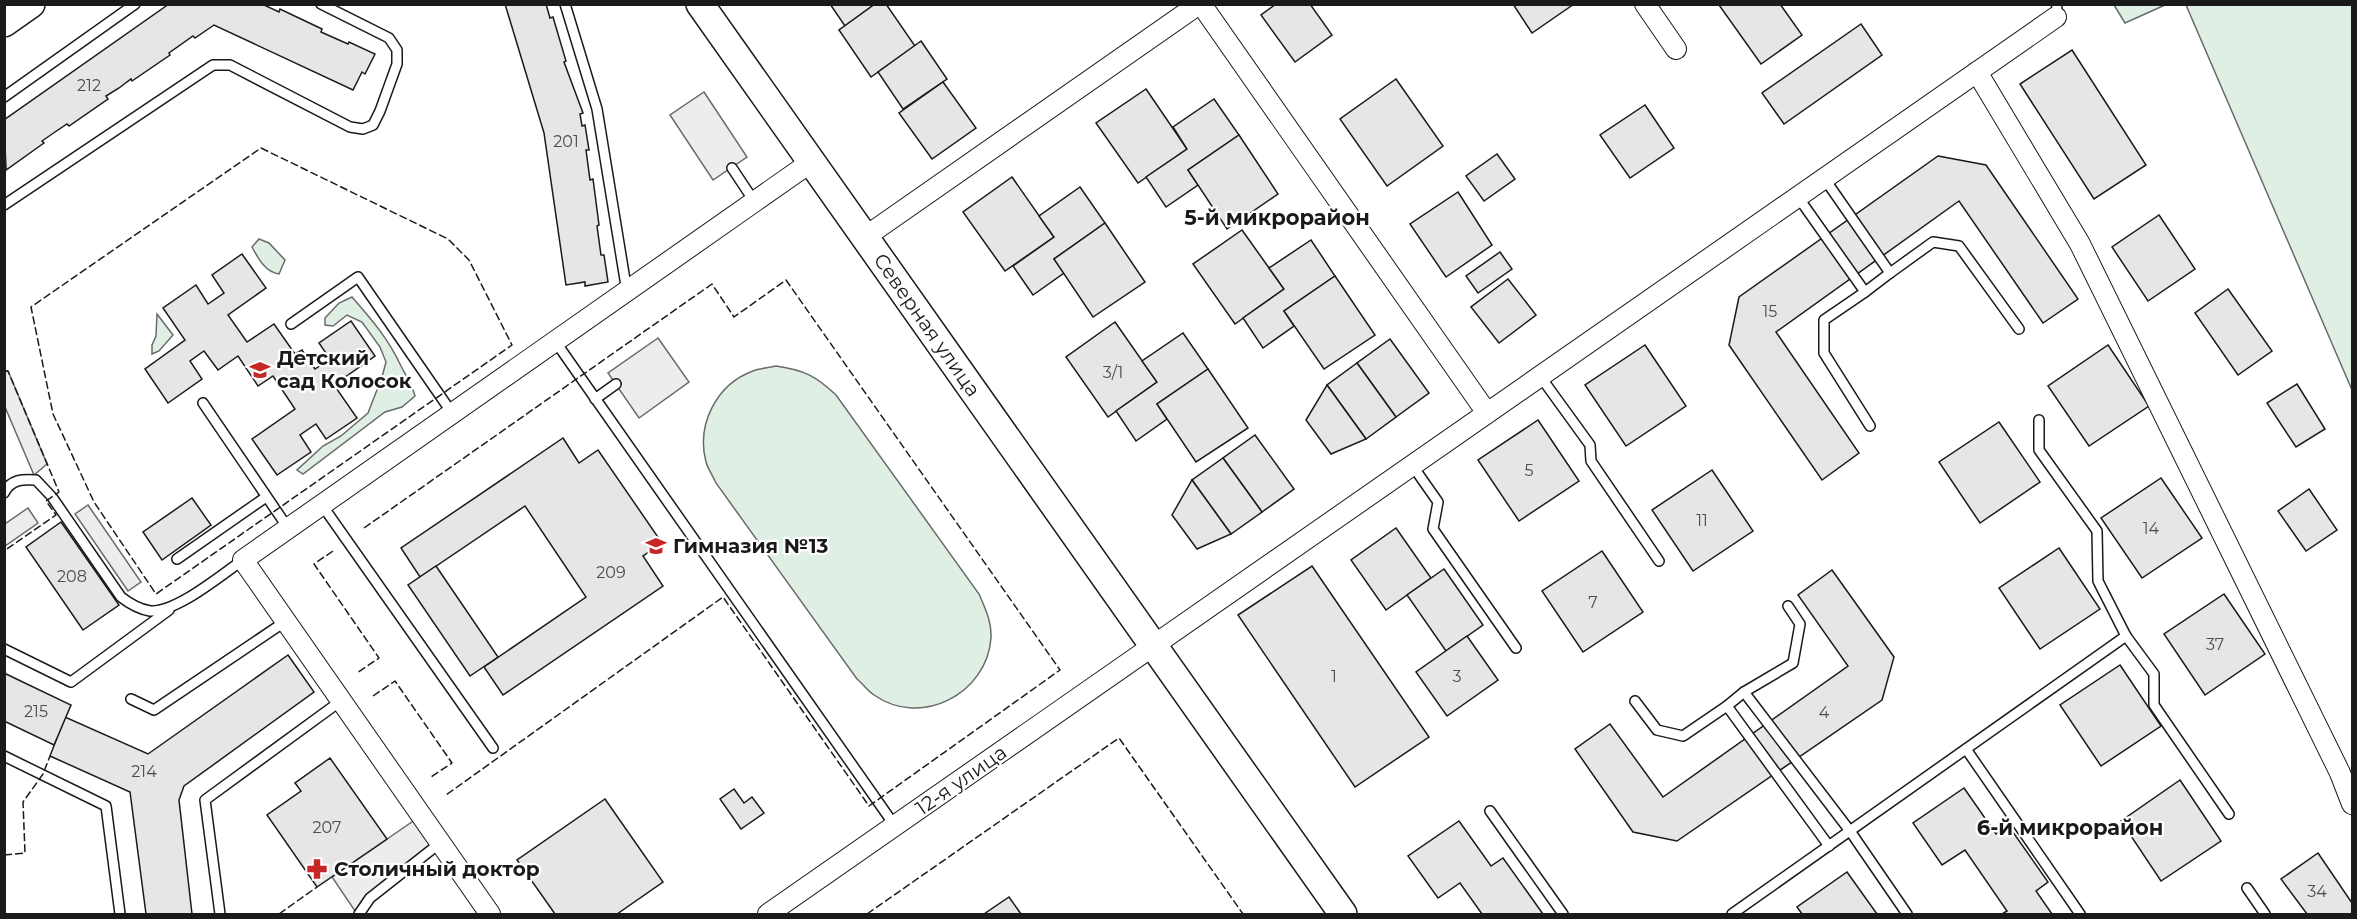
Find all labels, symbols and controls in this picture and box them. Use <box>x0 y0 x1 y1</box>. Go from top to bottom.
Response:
house number: 212 <box>77 76 101 95</box>
house number: 201 <box>553 132 579 151</box>
district label: 5-й микрорайон <box>1184 205 1370 230</box>
street label: Северная улица <box>869 249 985 401</box>
house number: 15 <box>1763 302 1777 321</box>
place label: Детский сад Колосок <box>277 346 412 393</box>
school or university icon: Детский сад Колосок <box>248 358 272 382</box>
house number: 3/1 <box>1103 363 1123 382</box>
house number: 5 <box>1524 461 1534 480</box>
house number: 11 <box>1696 511 1708 530</box>
house number: 14 <box>2143 519 2160 538</box>
school or university icon: Гимназия №13 <box>644 534 668 558</box>
place label: Гимназия №13 <box>673 534 828 558</box>
house number: 209 <box>596 563 626 582</box>
house number: 208 <box>57 567 87 586</box>
house number: 7 <box>1588 593 1598 612</box>
house number: 37 <box>2206 635 2224 654</box>
house number: 1 <box>1331 667 1337 686</box>
house number: 3 <box>1452 667 1462 686</box>
house number: 215 <box>24 702 48 721</box>
house number: 4 <box>1819 703 1830 722</box>
street label: 12-я улица <box>911 740 1011 820</box>
house number: 214 <box>131 762 157 781</box>
district label: 6-й микрорайон <box>1977 815 2163 840</box>
house number: 207 <box>313 818 341 837</box>
pharmacy icon: Столичный доктор <box>305 857 329 881</box>
place label: Столичный доктор <box>334 857 540 881</box>
house number: 34 <box>2307 882 2327 901</box>

